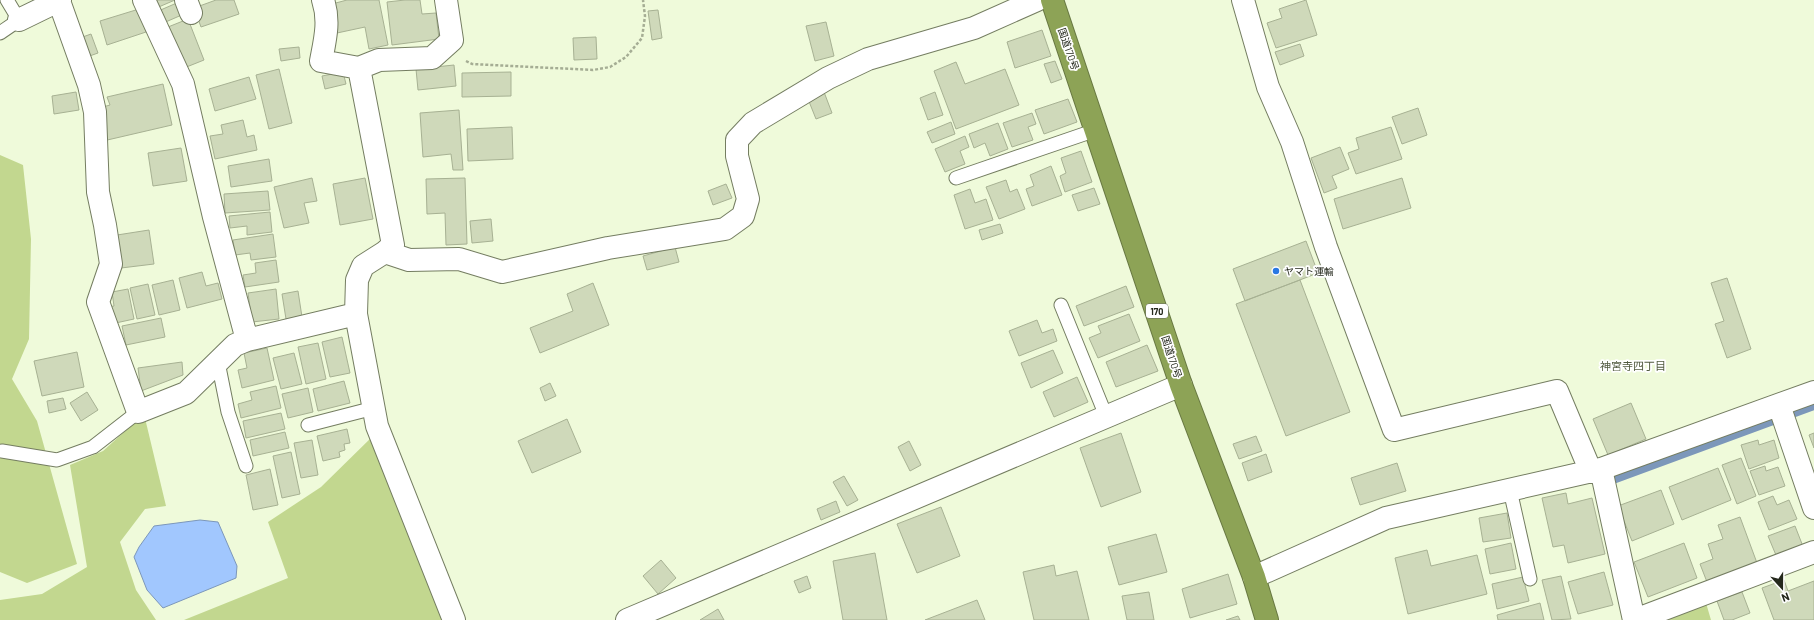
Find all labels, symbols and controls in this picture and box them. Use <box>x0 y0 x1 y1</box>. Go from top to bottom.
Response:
street label: 国道170号 <box>1056 26 1082 72</box>
place label: ヤマト運輸 <box>1284 265 1334 277</box>
marker: ヤマト運輸 <box>1271 266 1281 276</box>
road number: 170 <box>1146 304 1168 318</box>
street label: 国道170号 <box>1160 334 1184 380</box>
district label: 神宮寺四丁目 <box>1600 359 1666 372</box>
north arrow <box>1762 568 1802 608</box>
text: N <box>1780 590 1792 605</box>

